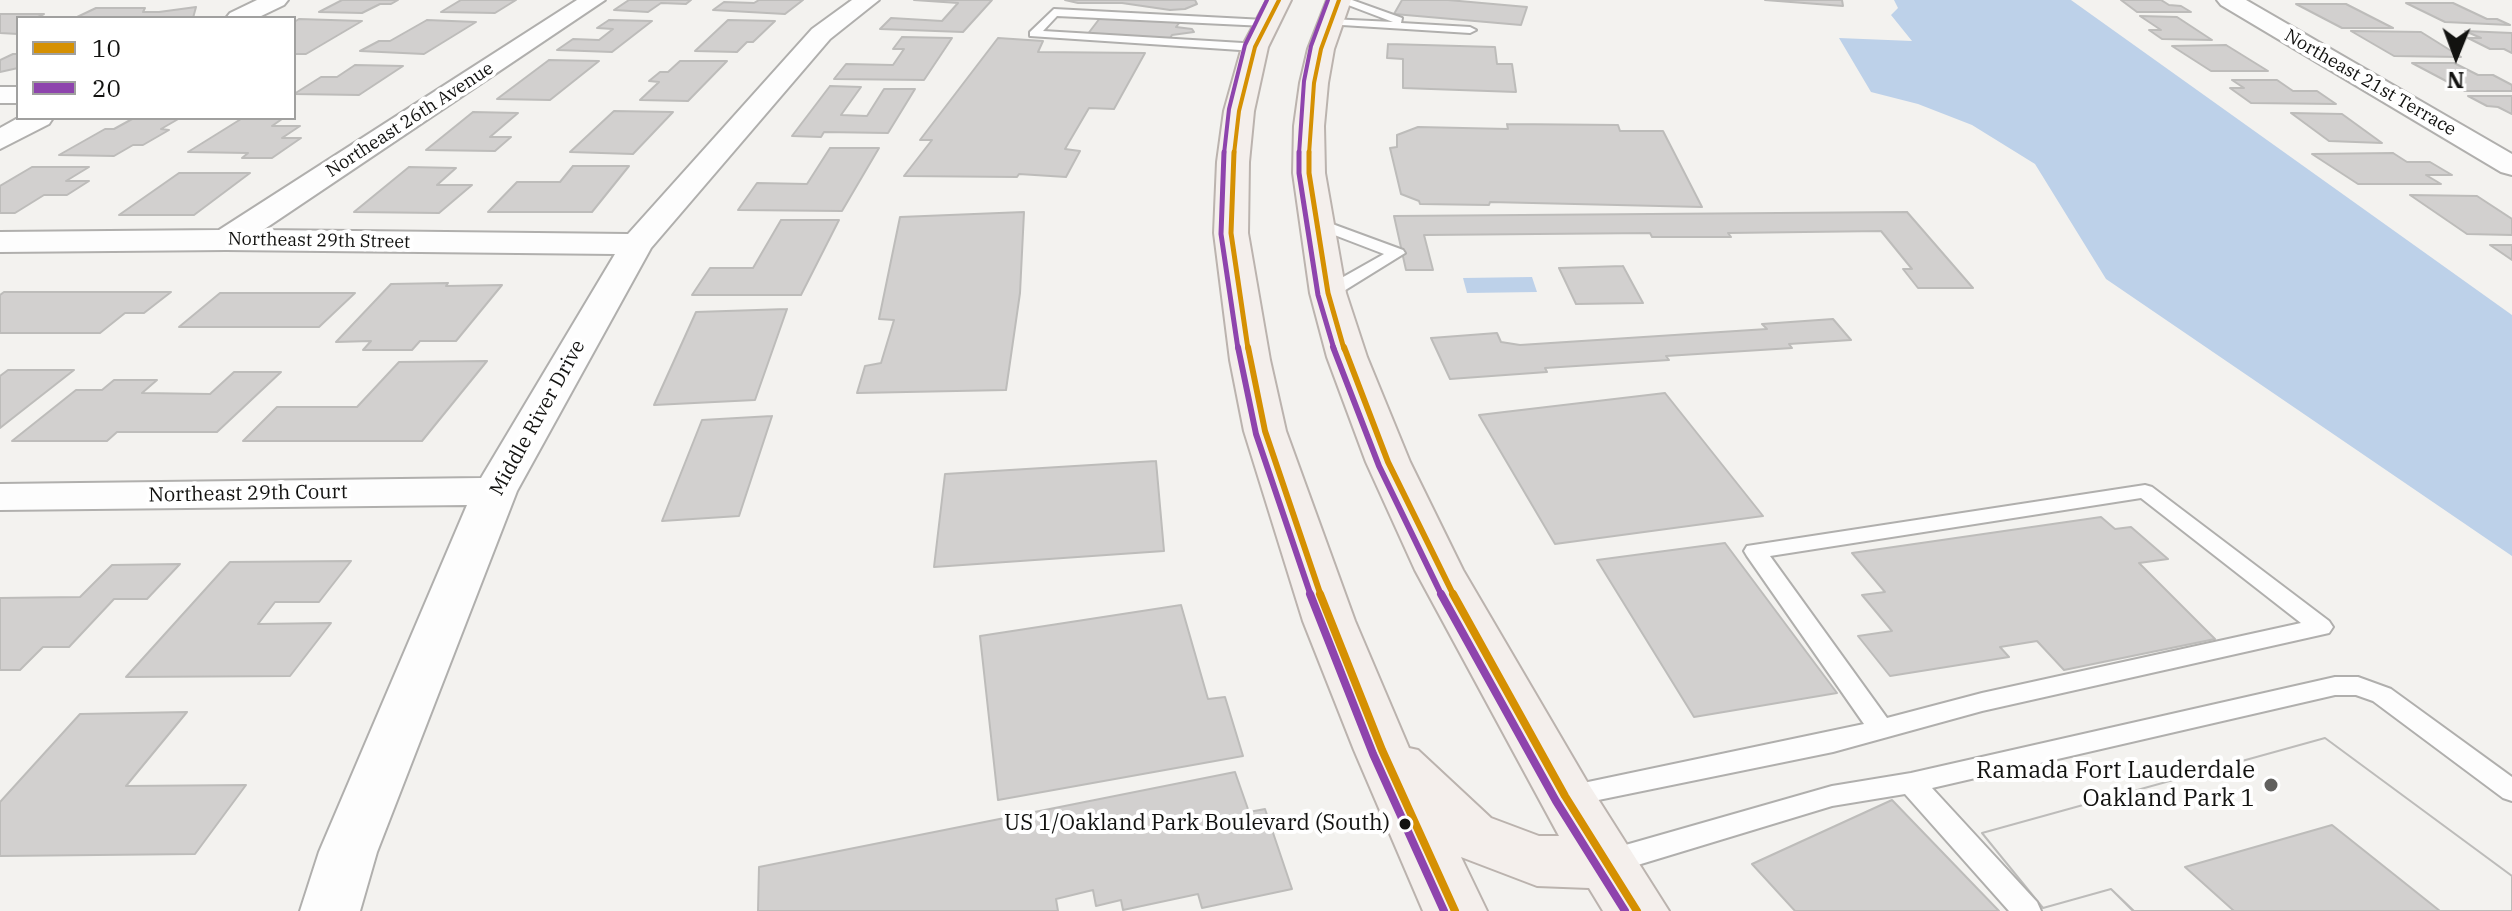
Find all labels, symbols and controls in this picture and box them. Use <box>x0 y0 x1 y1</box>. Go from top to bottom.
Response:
legend <box>16 16 296 120</box>
north arrow <box>2416 16 2496 96</box>
street label: Northeast 21st Terrace <box>2280 25 2460 141</box>
text: 10 <box>92 32 121 64</box>
street label: Northeast 26th Avenue <box>322 58 498 182</box>
text: 20 <box>92 72 121 104</box>
street label: Northeast 29th Street <box>228 229 410 253</box>
street label: Middle River Drive <box>485 336 591 500</box>
street label: Northeast 29th Court <box>148 480 348 508</box>
place label: Ramada Fort Lauderdale Oakland Park 1 <box>1976 757 2255 813</box>
marker: Ramada Fort Lauderdale Oakland Park 1 <box>2262 776 2280 794</box>
place label: US 1/Oakland Park Boulevard (South) <box>1004 811 1390 837</box>
marker: US 1/Oakland Park Boulevard (South) <box>1397 816 1413 832</box>

